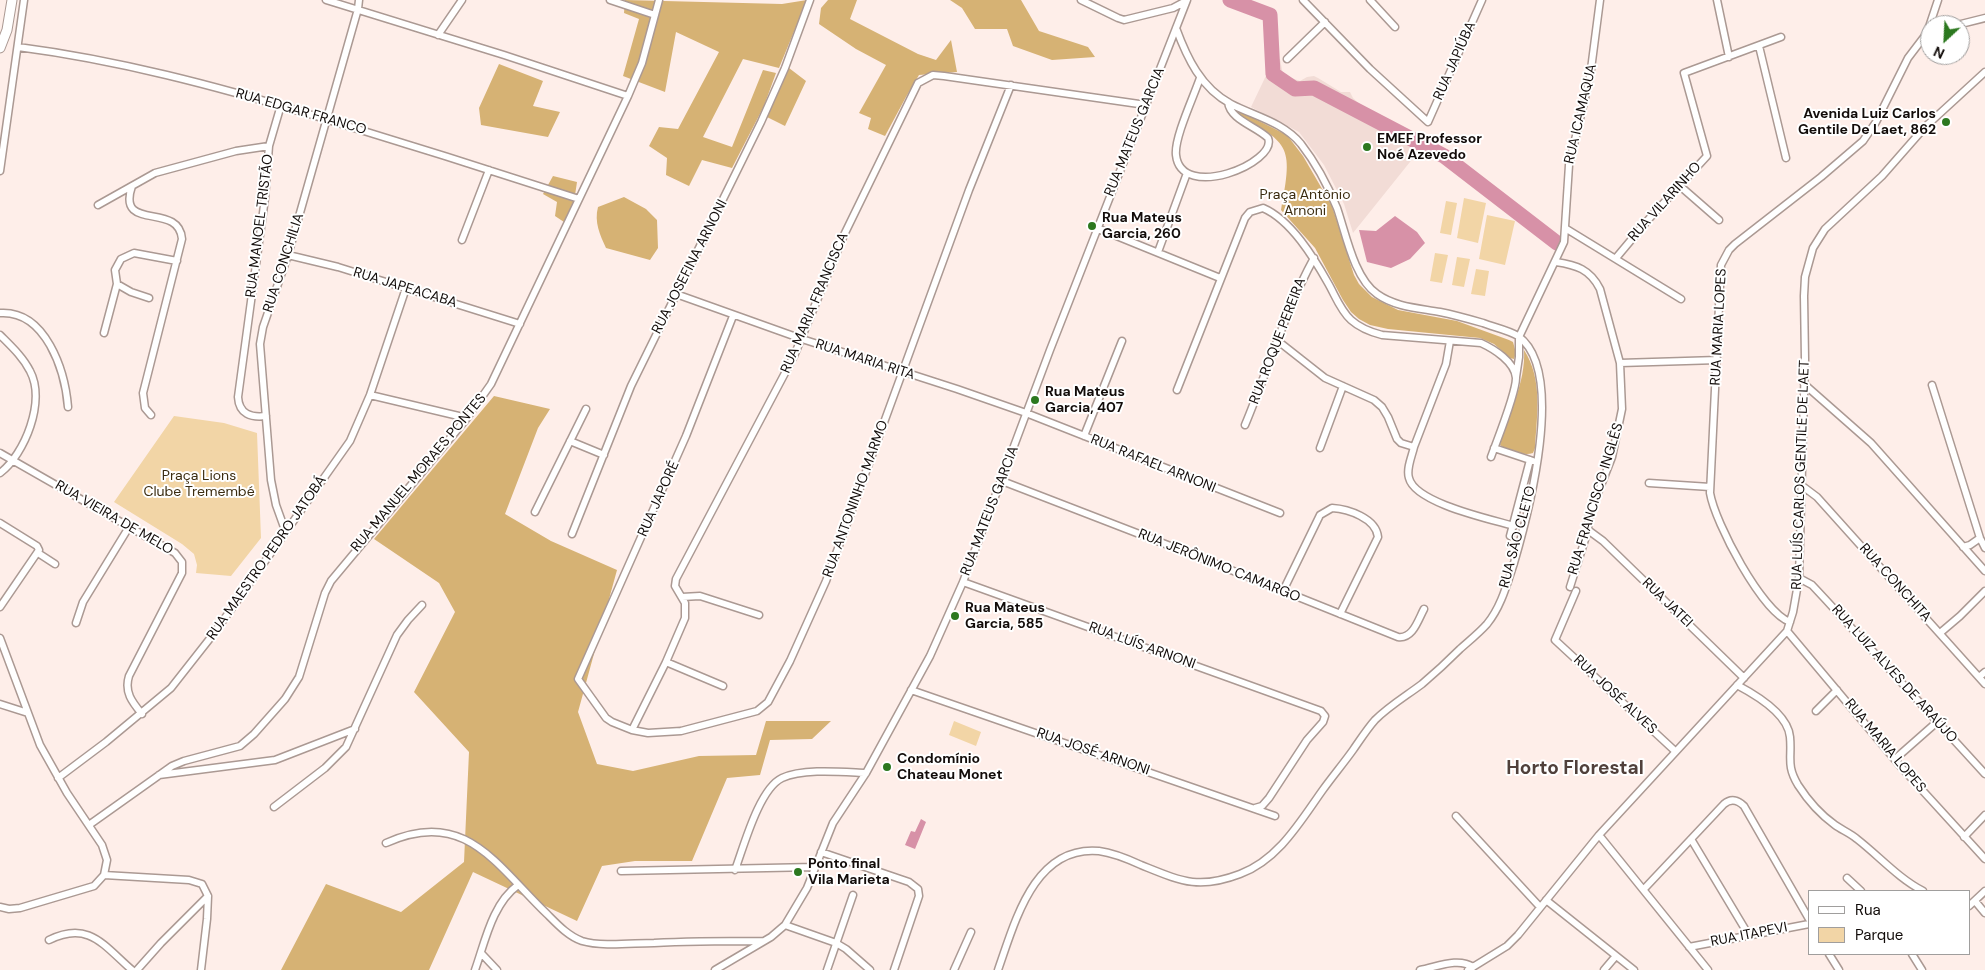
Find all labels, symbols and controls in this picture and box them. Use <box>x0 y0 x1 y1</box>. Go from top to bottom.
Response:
north arrow <box>1920 15 1970 65</box>
street label: RUA JAPIÚBA <box>1430 19 1480 103</box>
text: N <box>1931 42 1948 63</box>
street label: RUA ICAMAQUA <box>1561 62 1601 166</box>
street label: RUA MATEUS GARCIA <box>1101 65 1169 199</box>
street label: RUA EDGAR FRANCO <box>234 85 368 139</box>
place label: Avenida Luiz Carlos Gentile De Laet, 862 <box>1798 106 1936 138</box>
marker: Avenida Luiz Carlos Gentile De Laet, 862 <box>1940 116 1952 128</box>
place label: EMEF Professor Noé Azevedo <box>1377 131 1482 164</box>
marker: EMEF Professor Noé Azevedo <box>1361 141 1373 153</box>
street label: RUA MANOEL TRISTÃO <box>243 153 277 299</box>
street label: RUA VILARINHO <box>1625 159 1705 245</box>
park label: Praça Antônio Arnoni <box>1260 187 1350 220</box>
street label: RUA JOSEFINA ARNONI <box>649 197 731 337</box>
place label: Rua Mateus Garcia, 260 <box>1102 210 1182 242</box>
street label: RUA CONCHILIA <box>260 211 308 315</box>
marker: Rua Mateus Garcia, 260 <box>1086 220 1098 232</box>
street label: RUA MARIA FRANCISCA <box>778 230 852 376</box>
street label: RUA JAPEACABA <box>351 264 459 312</box>
street label: RUA MARIA LOPES <box>1708 268 1730 386</box>
street label: RUA ROQUE PEREIRA <box>1246 275 1310 407</box>
street label: RUA MARIA RITA <box>813 336 917 384</box>
street label: RUA LUÍS CARLOS GENTILE DE LAET <box>1789 360 1813 590</box>
place label: Rua Mateus Garcia, 407 <box>1045 384 1125 417</box>
street label: RUA MANUEL MORAES PONTES <box>348 390 490 556</box>
marker: Rua Mateus Garcia, 407 <box>1029 394 1041 406</box>
street label: RUA ANTONINHO MARMO <box>820 418 892 580</box>
street label: RUA FRANCISCO INGLÊS <box>1565 421 1627 577</box>
street label: RUA RAFAEL ARNONI <box>1088 431 1218 497</box>
street label: RUA MATEUS GARCIA <box>957 444 1023 578</box>
street label: RUA JAPORÉ <box>635 459 683 539</box>
park label: Praça Lions Clube Tremembé <box>143 468 255 501</box>
street label: RUA MAESTRO PEDRO JATOBÁ <box>204 473 330 643</box>
street label: RUA VIEIRA DE MELO <box>52 477 176 559</box>
street label: RUA SÃO CLETO <box>1496 484 1540 590</box>
street label: RUA JERÔNIMO CAMARGO <box>1135 526 1303 606</box>
street label: RUA CONCHITA <box>1855 540 1935 626</box>
street label: RUA JATEI <box>1638 575 1696 631</box>
place label: Rua Mateus Garcia, 585 <box>965 600 1045 632</box>
street label: RUA LUIZ ALVES DE ARAÚJO <box>1828 602 1960 746</box>
marker: Rua Mateus Garcia, 585 <box>949 610 961 622</box>
street label: RUA LUÍS ARNONI <box>1086 619 1198 673</box>
street label: RUA JOSÉ ALVES <box>1570 652 1660 738</box>
street label: RUA MARIA LOPES <box>1841 696 1929 796</box>
street label: RUA JOSÉ ARNONI <box>1034 725 1152 779</box>
place label: Condomínio Chateau Monet <box>897 751 1003 784</box>
district label: Horto Florestal <box>1506 758 1644 780</box>
marker: Condomínio Chateau Monet <box>881 761 893 773</box>
place label: Ponto final Vila Marieta <box>808 856 890 889</box>
marker: Ponto final Vila Marieta <box>792 866 804 878</box>
legend <box>1808 890 1970 955</box>
text: Rua <box>1855 900 1881 920</box>
street label: RUA ITAPEVI <box>1709 919 1789 951</box>
text: Parque <box>1855 925 1903 945</box>

